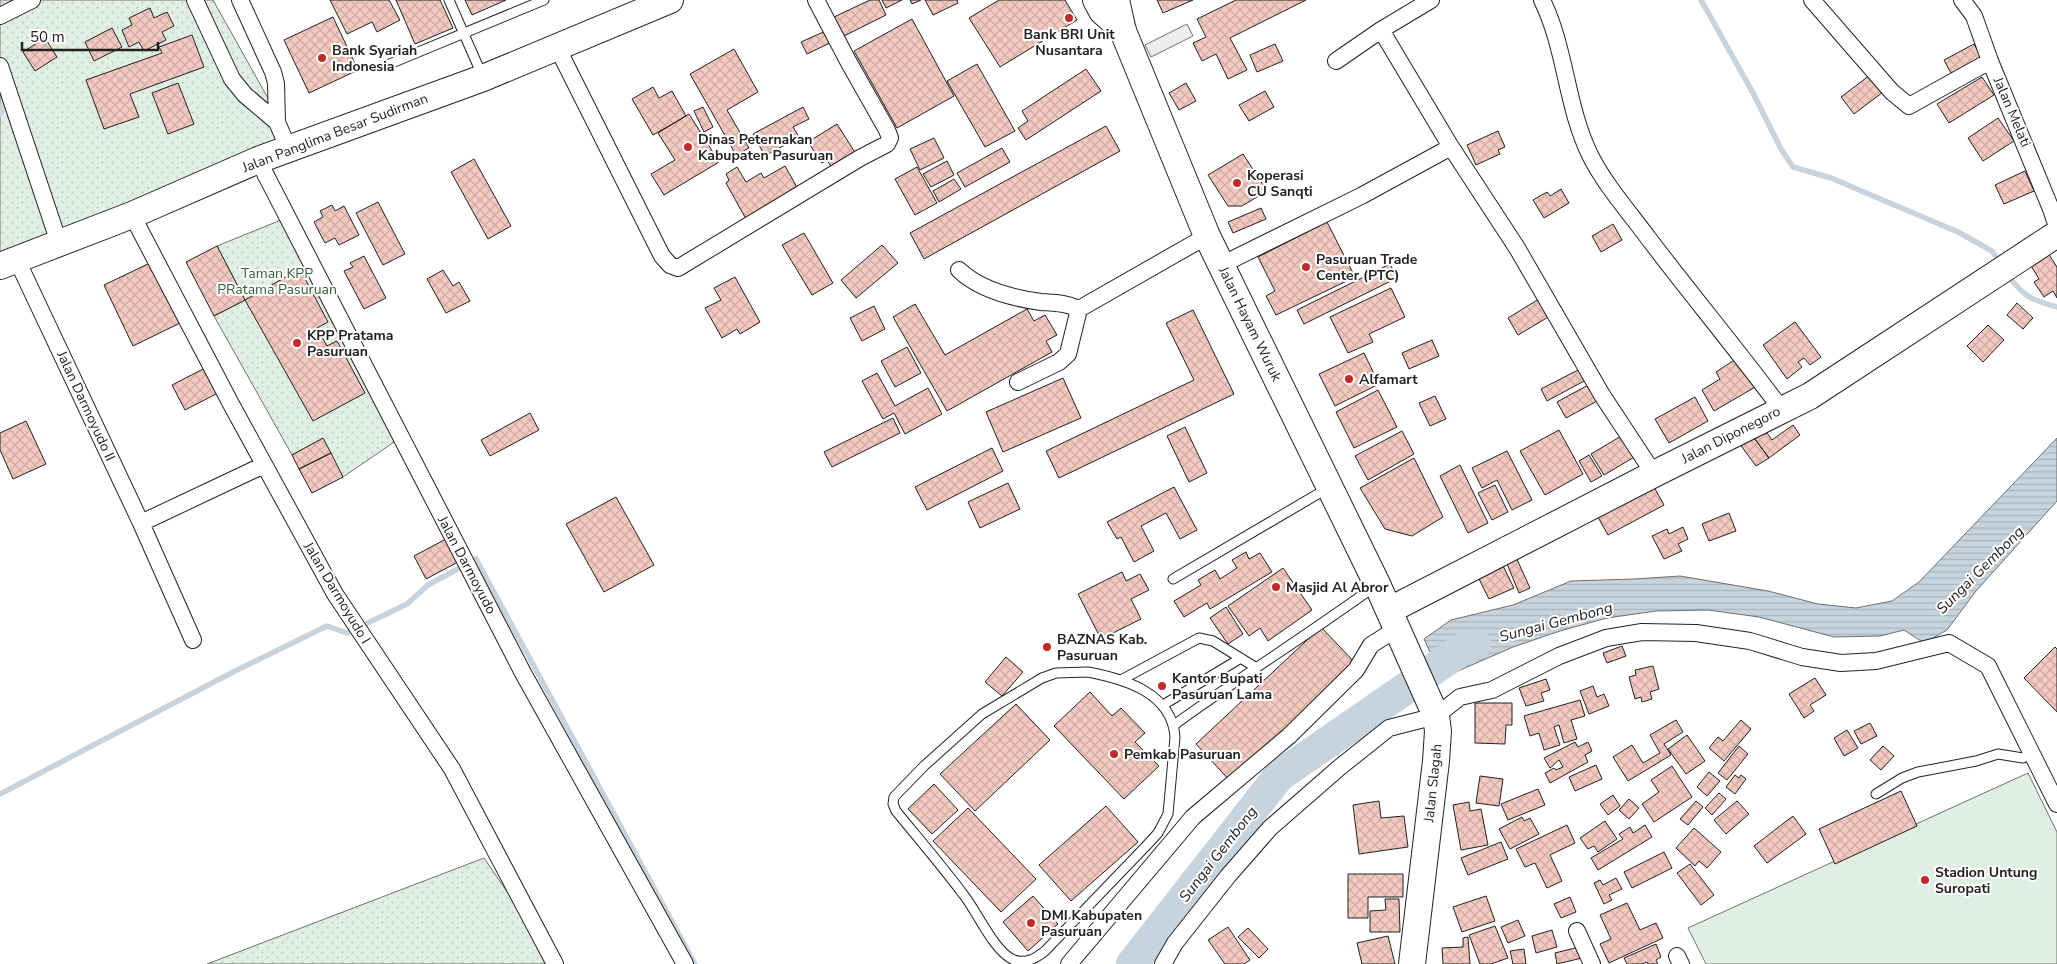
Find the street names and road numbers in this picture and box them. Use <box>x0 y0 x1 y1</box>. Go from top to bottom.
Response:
street label: Jalan Melati <box>1988 73 2035 150</box>
street label: Jalan Panglima Besar Sudirman <box>238 89 431 178</box>
street label: Jalan Hayam Wuruk <box>1213 263 1286 385</box>
street label: Jalan Darmoyudo II <box>52 347 120 464</box>
street label: Jalan Diponegoro <box>1677 402 1784 469</box>
street label: Jalan Darmoyudo <box>433 512 501 618</box>
street label: Jalan Darmoyudo I <box>299 538 375 647</box>
street label: Jalan Slagah <box>1419 743 1447 824</box>

